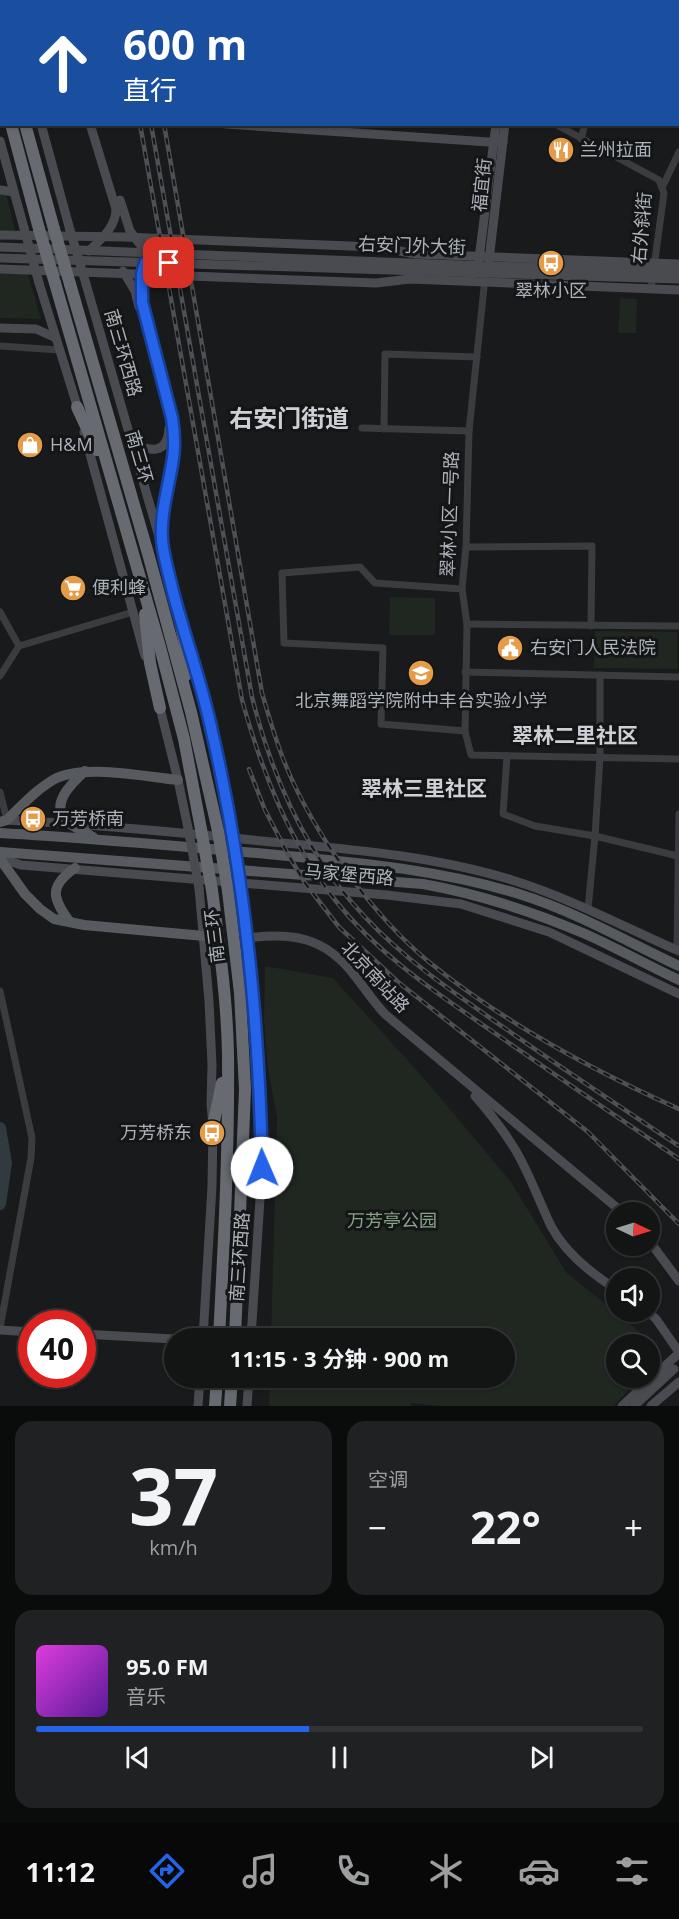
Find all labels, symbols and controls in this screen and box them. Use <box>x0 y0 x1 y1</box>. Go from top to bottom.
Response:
text: 600 m <box>123 15 247 72</box>
icon: ahead <box>24 24 102 102</box>
text: 直行 <box>123 71 177 108</box>
restaurant icon: 兰州拉面 <box>546 135 576 165</box>
place label: 兰州拉面 <box>580 137 652 161</box>
street label: 福宜街 <box>466 157 496 213</box>
street label: 右外斜街 <box>626 191 656 265</box>
street label: 右安门外大街 <box>358 231 466 259</box>
pin <box>143 237 194 288</box>
icon: arrive <box>152 246 185 279</box>
bus stop icon: 翠林小区 <box>536 248 566 278</box>
place label: 翠林小区 <box>515 278 587 302</box>
street label: 南三环西路 <box>100 306 148 399</box>
district label: 右安门街道 <box>229 401 349 434</box>
street label: 南三环 <box>121 427 159 486</box>
shop icon: H&M <box>15 430 45 460</box>
place label: H&M <box>50 432 93 456</box>
street label: 翠林小区一号路 <box>435 451 463 577</box>
supermarket icon: 便利蜂 <box>58 573 88 603</box>
place label: 便利蜂 <box>92 575 146 599</box>
public building icon: 右安门人民法院 <box>495 633 525 663</box>
place label: 右安门人民法院 <box>530 635 656 659</box>
school or university icon: 北京舞蹈学院附中丰台实验小学 <box>406 658 436 688</box>
place label: 北京舞蹈学院附中丰台实验小学 <box>295 688 547 712</box>
district label: 翠林二里社区 <box>512 721 638 749</box>
district label: 翠林三里社区 <box>361 774 487 802</box>
bus stop icon: 万芳桥南 <box>18 804 48 834</box>
place label: 万芳桥南 <box>52 806 124 830</box>
street label: 马家堡西路 <box>303 858 395 890</box>
street label: 南三环 <box>199 908 229 964</box>
street label: 北京南站路 <box>336 935 415 1017</box>
bus stop icon: 万芳桥东 <box>197 1118 227 1148</box>
place label: 万芳桥东 <box>120 1120 192 1144</box>
position arrow <box>230 1136 294 1200</box>
north arrow <box>606 1202 660 1256</box>
map controls <box>606 1202 660 1388</box>
park label: 万芳亭公园 <box>347 1208 437 1232</box>
street label: 南三环西路 <box>224 1211 254 1303</box>
button: sound <box>606 1268 660 1322</box>
speed limit sign: 40 <box>18 1310 96 1388</box>
button: search <box>606 1334 660 1388</box>
text: 11:15 · 3 分钟 · 900 m <box>230 1343 449 1373</box>
text: 37 <box>129 1442 218 1548</box>
text: 空调 <box>368 1466 408 1493</box>
text: 22° <box>470 1496 541 1557</box>
text: − <box>368 1505 387 1550</box>
text: + <box>624 1505 643 1550</box>
text: km/h <box>149 1534 198 1561</box>
text: 95.0 FM <box>126 1651 209 1681</box>
text: 音乐 <box>126 1683 166 1710</box>
icon: previous <box>121 1741 154 1774</box>
icon: pause <box>323 1741 356 1774</box>
icon: next <box>525 1741 558 1774</box>
icon: directions <box>146 1850 188 1892</box>
icon: music <box>239 1850 281 1892</box>
icon: phone <box>332 1850 374 1892</box>
icon: climate <box>425 1850 467 1892</box>
icon: car <box>518 1850 560 1892</box>
icon: filters <box>611 1850 653 1892</box>
text: 11:12 <box>26 1853 95 1890</box>

